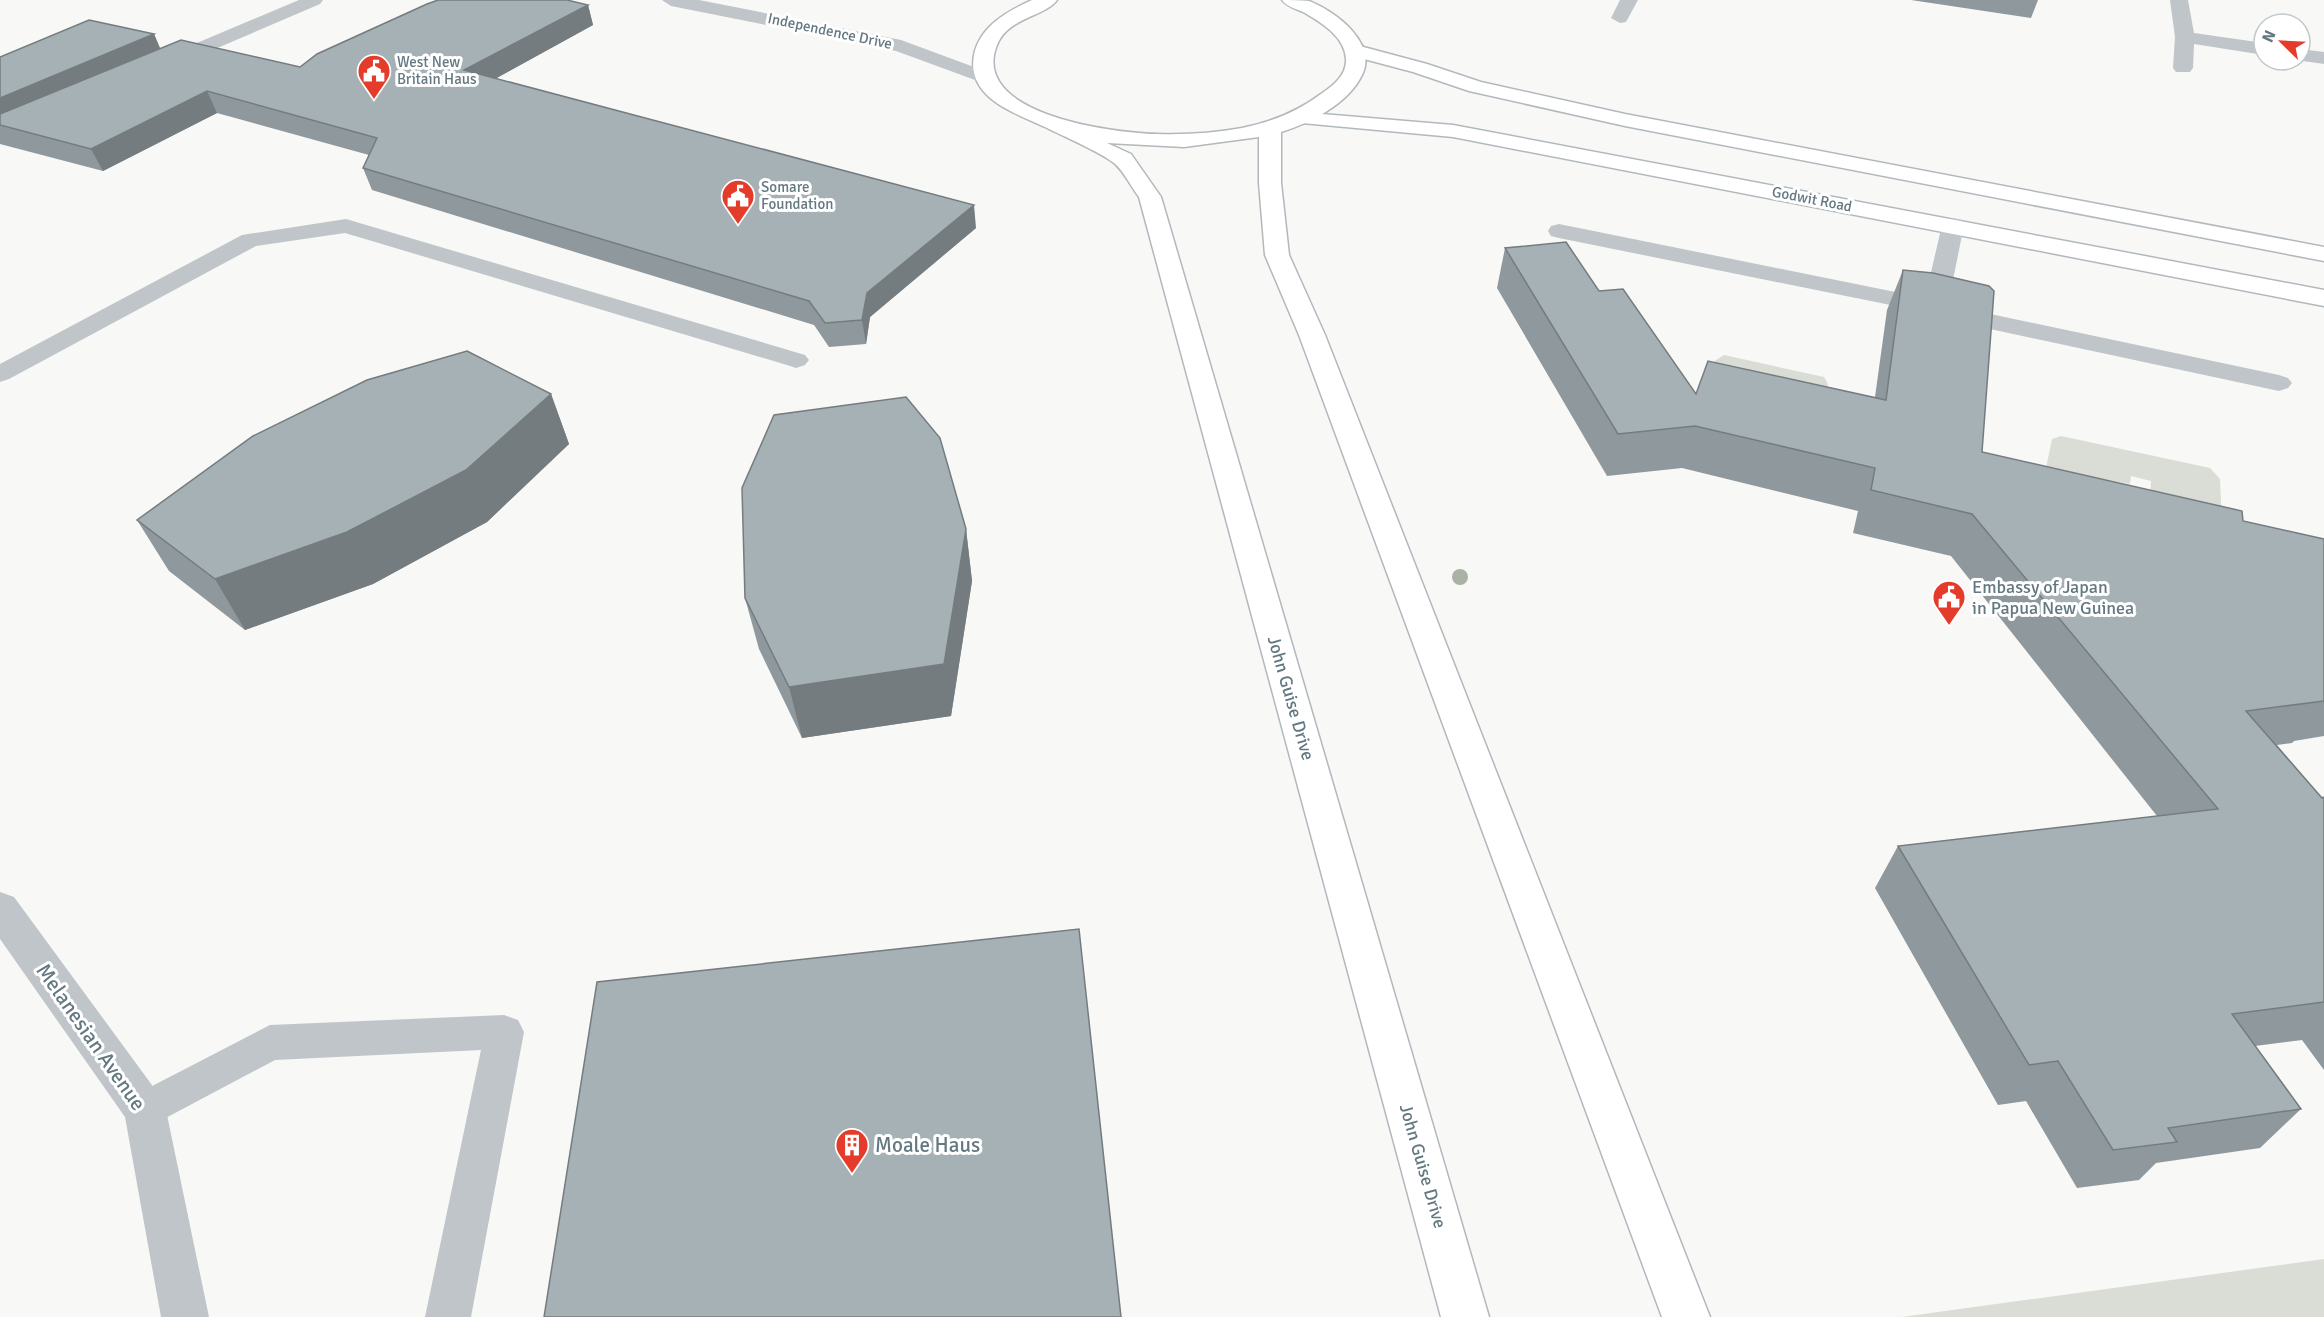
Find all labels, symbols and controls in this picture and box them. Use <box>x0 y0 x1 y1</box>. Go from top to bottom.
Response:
street label: Independence Drive <box>766 9 894 53</box>
north arrow <box>2252 12 2312 72</box>
text: N <box>2258 27 2281 45</box>
public building icon: West New Britain Haus <box>356 53 392 100</box>
place label: West New Britain Haus <box>397 53 477 88</box>
public building icon: Somare Foundation <box>720 178 756 225</box>
place label: Somare Foundation <box>761 178 833 213</box>
street label: Godwit Road <box>1770 182 1854 216</box>
place label: Embassy of Japan in Papua New Guinea <box>1972 576 2134 619</box>
public building icon: Embassy of Japan in Papua New Guinea <box>1931 579 1967 626</box>
street label: John Guise Drive <box>1263 633 1319 763</box>
street label: Melanesian Avenue <box>31 958 151 1116</box>
street label: John Guise Drive <box>1395 1101 1451 1231</box>
building icon: Moale Haus <box>834 1127 870 1174</box>
place label: Moale Haus <box>875 1132 980 1158</box>

